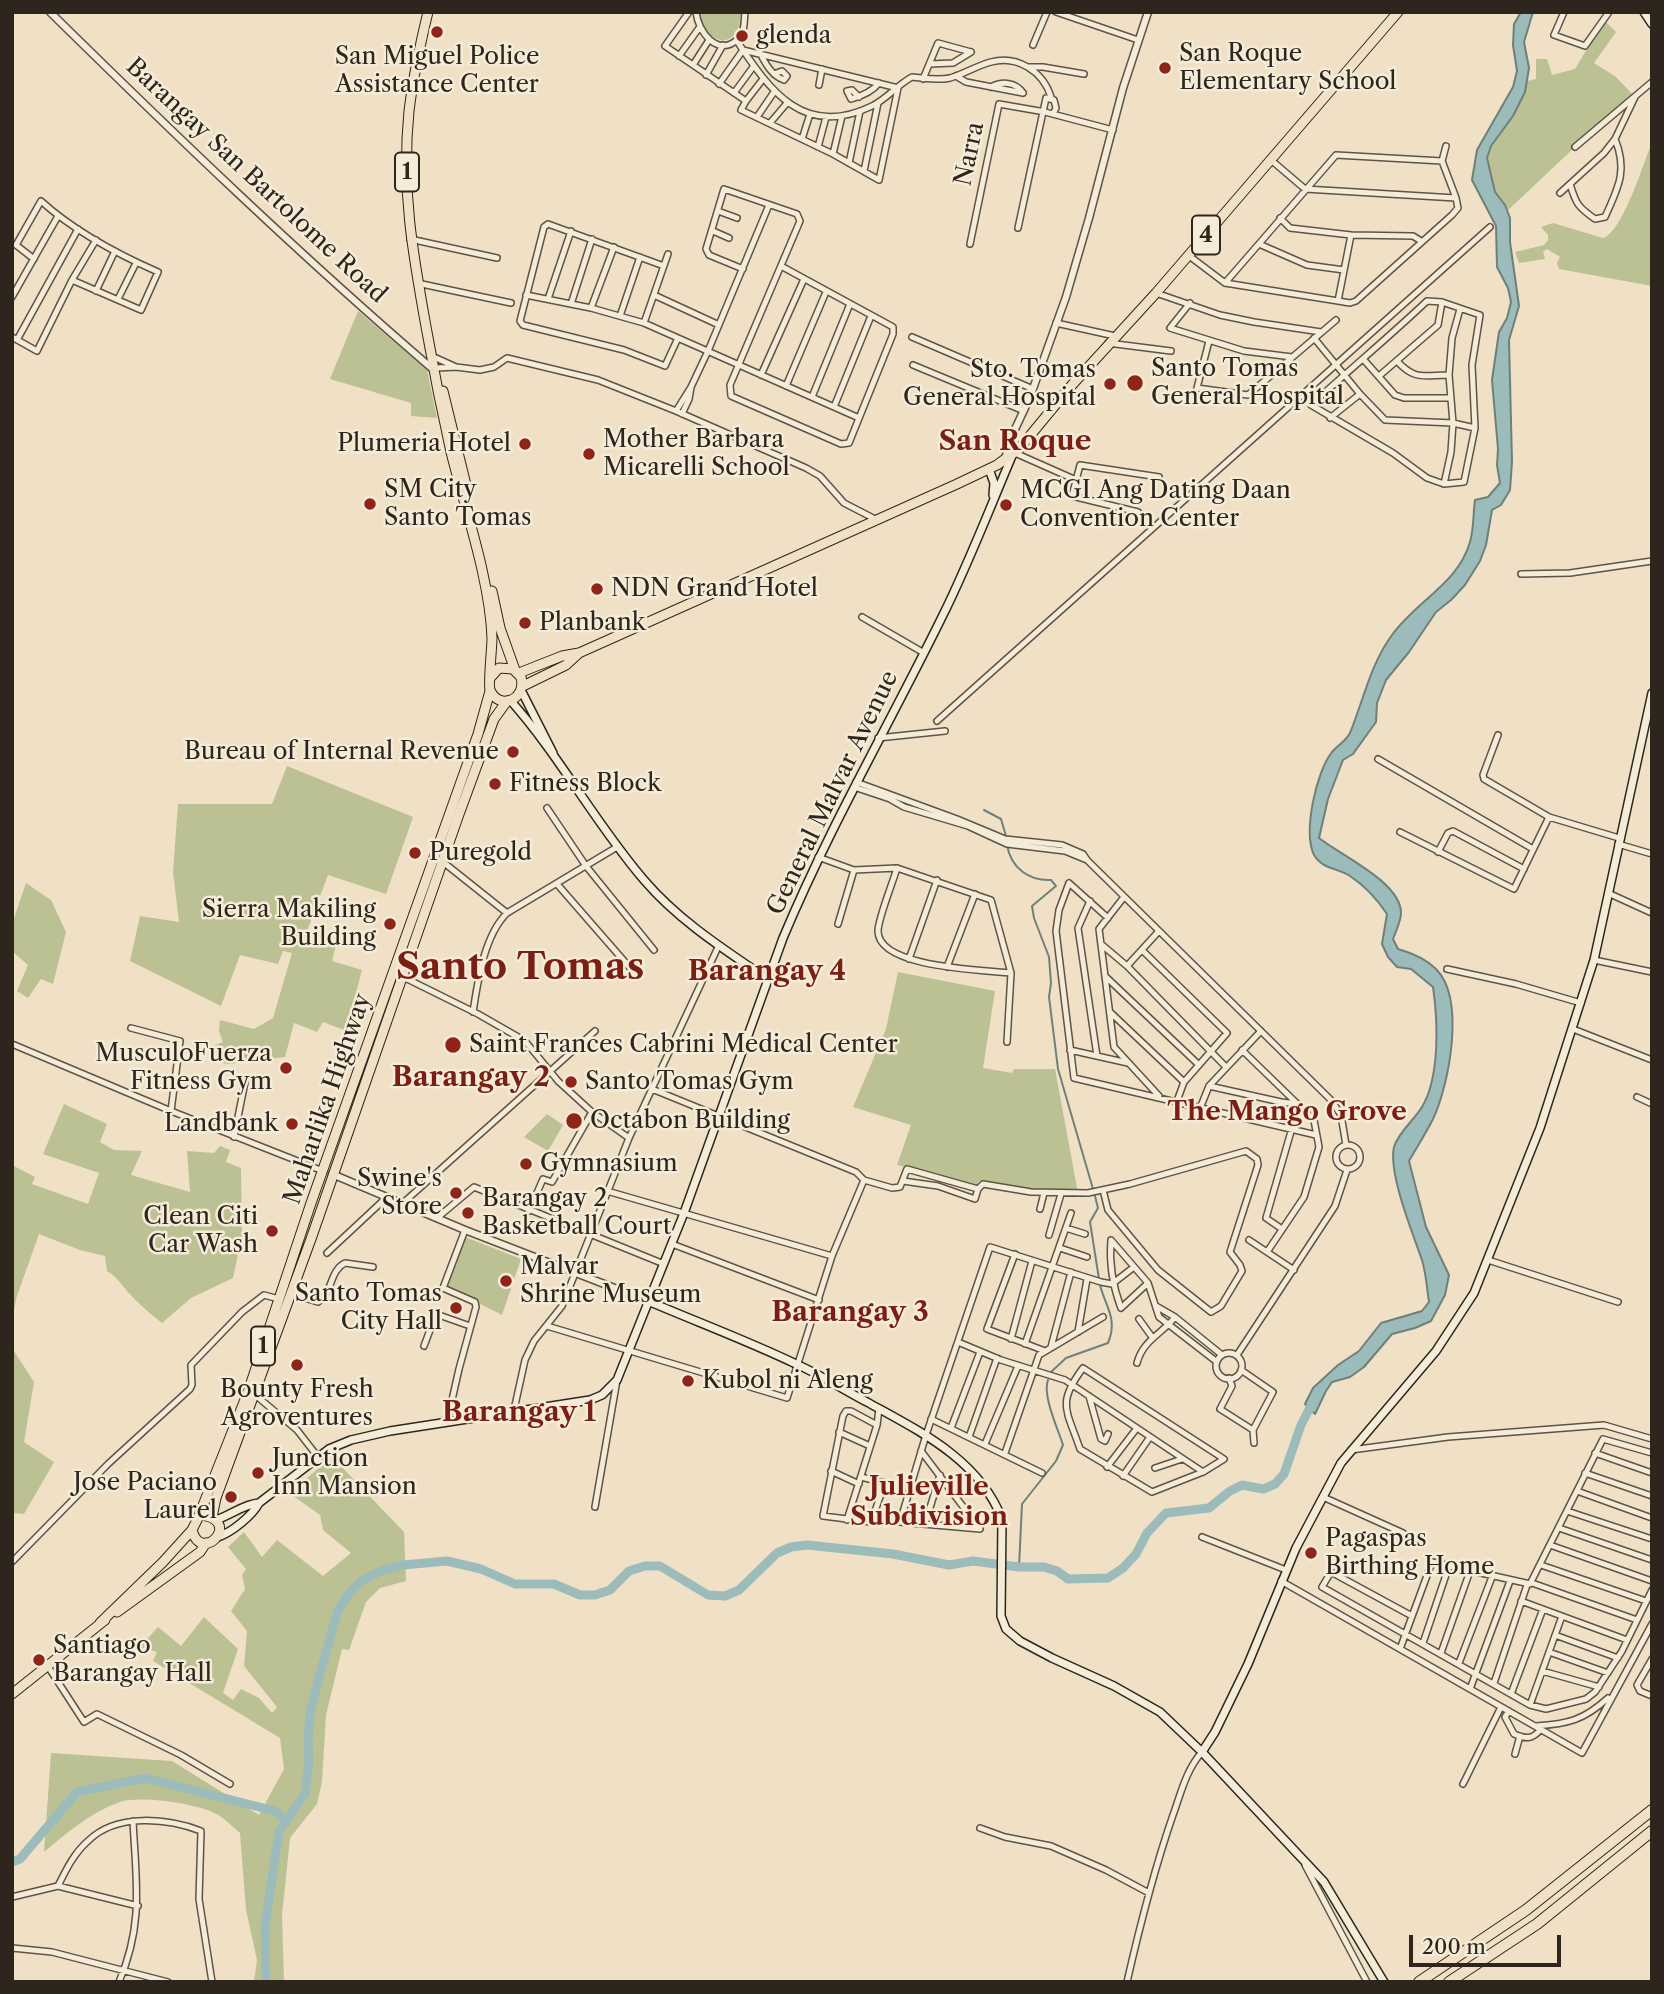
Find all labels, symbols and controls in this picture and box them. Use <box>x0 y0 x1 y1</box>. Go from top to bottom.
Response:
place label: glenda <box>756 22 832 50</box>
marker: San Miguel Police Assistance Center <box>429 24 445 40</box>
marker: glenda <box>734 28 750 44</box>
place label: San Roque Elementary School <box>1179 40 1396 96</box>
place label: San Miguel Police Assistance Center <box>335 43 539 99</box>
street label: Barangay San Bartolome Road <box>120 53 392 309</box>
marker: San Roque Elementary School <box>1157 60 1173 76</box>
street label: Narra <box>949 119 991 189</box>
road number: 1 <box>395 153 419 192</box>
road number: 4 <box>1192 216 1220 254</box>
place label: Santo Tomas General Hospital <box>1151 355 1344 411</box>
place label: Sto. Tomas General Hospital <box>903 356 1096 412</box>
marker: Santo Tomas General Hospital <box>1125 373 1145 393</box>
marker: Sto. Tomas General Hospital <box>1102 376 1118 392</box>
district label: San Roque <box>938 425 1092 459</box>
place label: Mother Barbara Micarelli School <box>603 426 790 482</box>
place label: Plumeria Hotel <box>337 430 511 458</box>
marker: Plumeria Hotel <box>517 436 533 452</box>
marker: Mother Barbara Micarelli School <box>581 446 597 462</box>
place label: SM City Santo Tomas <box>384 476 531 532</box>
place label: MCGI Ang Dating Daan Convention Center <box>1020 477 1291 533</box>
marker: SM City Santo Tomas <box>362 496 378 512</box>
marker: MCGI Ang Dating Daan Convention Center <box>998 497 1014 513</box>
place label: NDN Grand Hotel <box>611 575 818 603</box>
marker: NDN Grand Hotel <box>589 581 605 597</box>
place label: Planbank <box>539 609 646 637</box>
marker: Planbank <box>517 615 533 631</box>
street label: General Malvar Avenue <box>761 666 905 920</box>
place label: Bureau of Internal Revenue <box>184 738 499 766</box>
marker: Bureau of Internal Revenue <box>505 744 521 760</box>
place label: Fitness Block <box>509 770 661 798</box>
marker: Fitness Block <box>487 776 503 792</box>
place label: Puregold <box>429 839 532 867</box>
marker: Puregold <box>407 845 423 861</box>
place label: Sierra Makiling Building <box>202 896 376 952</box>
marker: Sierra Makiling Building <box>382 916 398 932</box>
district label: Santo Tomas <box>396 945 644 991</box>
district label: Barangay 4 <box>688 955 846 989</box>
street label: Maharlika Highway <box>278 990 378 1208</box>
place label: Saint Frances Cabrini Medical Center <box>469 1031 898 1059</box>
marker: Saint Frances Cabrini Medical Center <box>443 1035 463 1055</box>
place label: MusculoFuerza Fitness Gym <box>95 1040 272 1096</box>
marker: MusculoFuerza Fitness Gym <box>278 1060 294 1076</box>
district label: Barangay 2 <box>392 1061 550 1095</box>
place label: Santo Tomas Gym <box>585 1068 794 1096</box>
marker: Santo Tomas Gym <box>563 1074 579 1090</box>
district label: The Mango Grove <box>1167 1096 1407 1128</box>
place label: Octabon Building <box>590 1107 790 1135</box>
place label: Landbank <box>164 1110 278 1138</box>
marker: Octabon Building <box>564 1111 584 1131</box>
marker: Landbank <box>284 1116 300 1132</box>
place label: Gymnasium <box>540 1150 677 1178</box>
marker: Gymnasium <box>518 1156 534 1172</box>
place label: Swine's Store <box>357 1165 442 1221</box>
marker: Swine's Store <box>448 1185 464 1201</box>
place label: Barangay 2 Basketball Court <box>482 1185 671 1241</box>
place label: Clean Citi Car Wash <box>143 1203 258 1259</box>
marker: Barangay 2 Basketball Court <box>460 1205 476 1221</box>
marker: Clean Citi Car Wash <box>264 1223 280 1239</box>
place label: Malvar Shrine Museum <box>520 1253 701 1309</box>
marker: Malvar Shrine Museum <box>498 1273 514 1289</box>
place label: Santo Tomas City Hall <box>295 1280 442 1336</box>
district label: Barangay 3 <box>771 1296 929 1330</box>
marker: Santo Tomas City Hall <box>448 1300 464 1316</box>
road number: 1 <box>251 1326 275 1366</box>
marker: Bounty Fresh Agroventures <box>289 1357 305 1373</box>
place label: Kubol ni Aleng <box>702 1367 873 1395</box>
marker: Kubol ni Aleng <box>680 1373 696 1389</box>
place label: Bounty Fresh Agroventures <box>220 1376 374 1432</box>
district label: Barangay 1 <box>442 1396 596 1430</box>
place label: Junction Inn Mansion <box>272 1445 417 1501</box>
marker: Junction Inn Mansion <box>250 1465 266 1481</box>
place label: Jose Paciano Laurel <box>73 1469 217 1525</box>
district label: Julieville Subdivision <box>850 1471 1008 1532</box>
marker: Jose Paciano Laurel <box>223 1489 239 1505</box>
place label: Pagaspas Birthing Home <box>1325 1525 1494 1581</box>
marker: Pagaspas Birthing Home <box>1303 1545 1319 1561</box>
place label: Santiago Barangay Hall <box>53 1632 212 1688</box>
marker: Santiago Barangay Hall <box>31 1652 47 1668</box>
scale bar <box>1412 1920 1564 1964</box>
text: 200 m <box>1422 1934 1486 1959</box>

